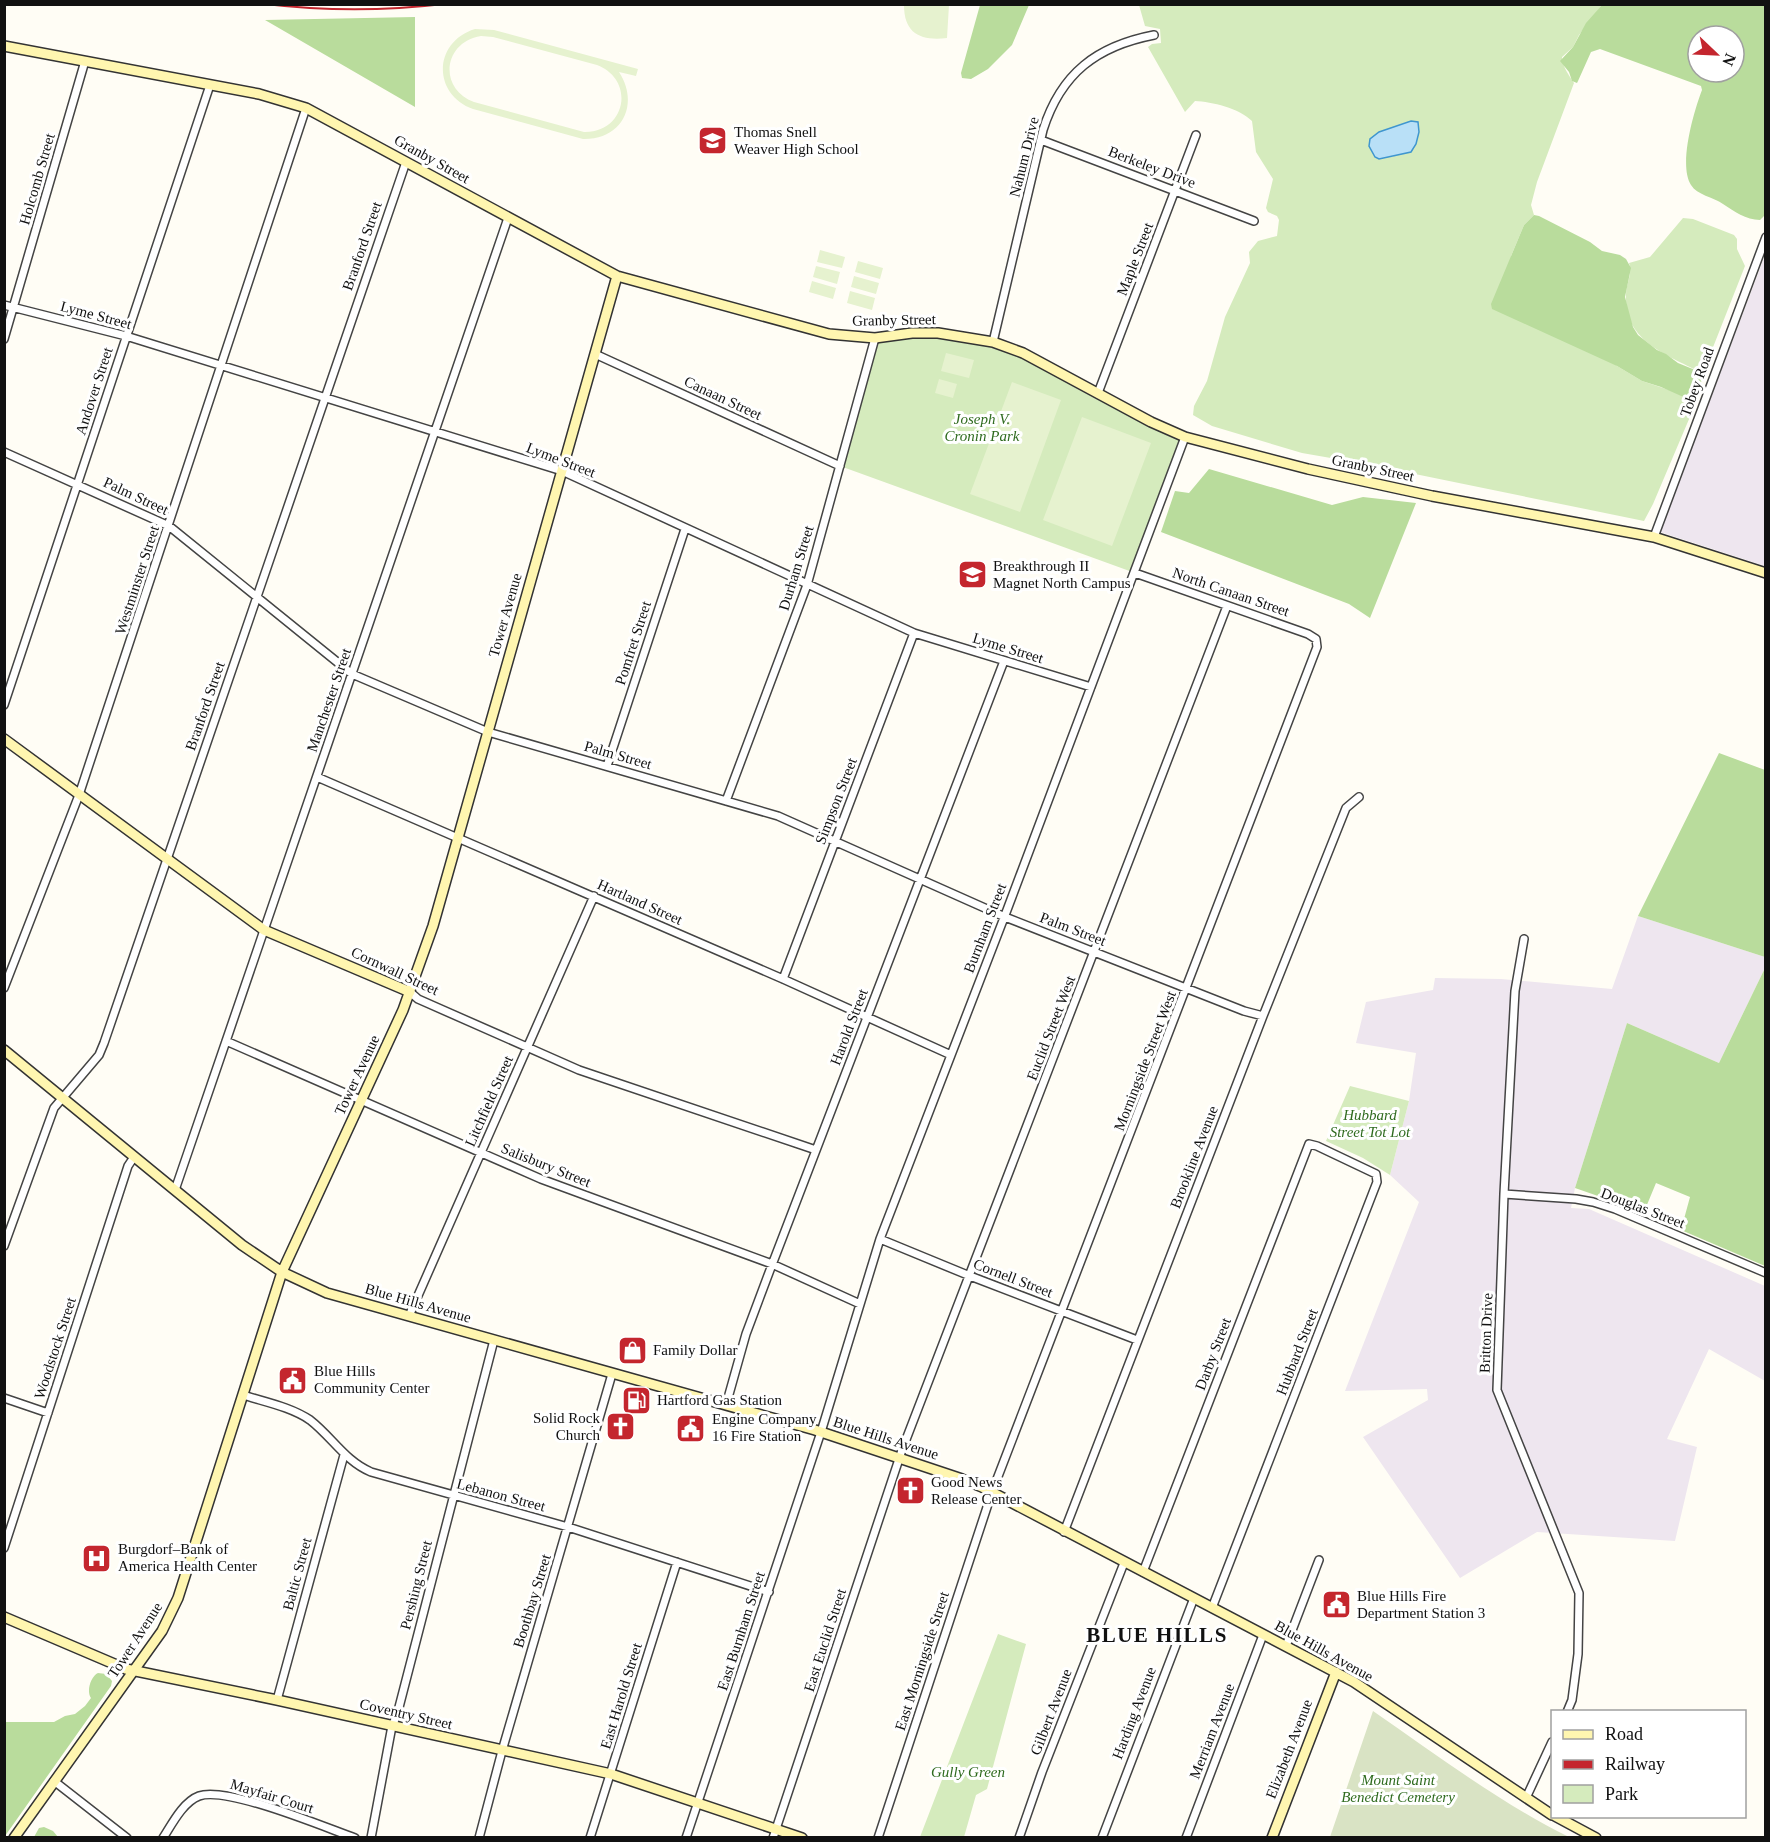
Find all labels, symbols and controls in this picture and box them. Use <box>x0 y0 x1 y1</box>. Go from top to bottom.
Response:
north arrow <box>1686 24 1746 84</box>
text: N <box>1719 51 1739 69</box>
street label: Nahum Drive <box>1006 115 1042 199</box>
place label: Thomas Snell Weaver High School <box>734 124 859 157</box>
school or university icon: Thomas Snell Weaver High School <box>697 125 729 157</box>
street label: Holcomb Street <box>16 131 58 227</box>
street label: Granby Street <box>392 132 473 187</box>
street label: Berkeley Drive <box>1106 143 1198 191</box>
street label: Branford Street <box>339 199 385 293</box>
street label: Maple Street <box>1114 219 1157 298</box>
street label: Lyme Street <box>59 298 134 332</box>
street label: Granby Street <box>852 311 937 329</box>
street label: Andover Street <box>72 344 116 437</box>
street label: Tobey Road <box>1677 345 1717 419</box>
street label: Canaan Street <box>682 373 765 423</box>
park label: Joseph V. Cronin Park <box>945 411 1020 444</box>
street label: Lyme Street <box>524 439 599 481</box>
street label: Granby Street <box>1330 451 1416 485</box>
street label: Palm Street <box>101 474 172 518</box>
street label: Westminster Street <box>112 523 162 636</box>
street label: Durham Street <box>776 523 817 612</box>
place label: Breakthrough II Magnet North Campus <box>993 558 1131 591</box>
school or university icon: Breakthrough II Magnet North Campus <box>956 559 988 591</box>
street label: North Canaan Street <box>1170 564 1292 620</box>
street label: Tower Avenue <box>485 571 525 659</box>
street label: Pomfret Street <box>612 598 654 687</box>
street label: Lyme Street <box>971 630 1046 667</box>
street label: Manchester Street <box>304 645 355 754</box>
street label: Branford Street <box>182 659 228 753</box>
street label: Palm Street <box>582 738 654 773</box>
street label: Simpson Street <box>812 755 860 846</box>
street label: Hartland Street <box>595 876 686 928</box>
street label: Burnham Street <box>961 880 1010 975</box>
street label: Palm Street <box>1038 909 1109 949</box>
street label: Cornwall Street <box>349 944 442 999</box>
street label: Euclid Street West <box>1024 973 1079 1083</box>
street label: Harold Street <box>827 986 871 1067</box>
street label: Morningside Street West <box>1111 988 1179 1133</box>
street label: Tower Avenue <box>331 1032 383 1118</box>
street label: Litchfield Street <box>462 1052 517 1149</box>
street label: Brookline Avenue <box>1167 1103 1221 1210</box>
park label: Hubbard Street Tot Lot <box>1330 1107 1411 1140</box>
street label: Salisbury Street <box>499 1140 594 1191</box>
street label: Douglas Street <box>1599 1185 1688 1232</box>
street label: Cornell Street <box>971 1256 1056 1301</box>
street label: Blue Hills Avenue <box>363 1280 473 1326</box>
street label: Britton Drive <box>1477 1292 1495 1373</box>
street label: Woodstock Street <box>31 1294 79 1401</box>
street label: Hubbard Street <box>1273 1306 1321 1397</box>
street label: Darby Street <box>1192 1315 1234 1392</box>
shop icon: Family Dollar <box>616 1334 648 1366</box>
place label: Family Dollar <box>653 1342 738 1358</box>
place label: Blue Hills Community Center <box>314 1363 429 1396</box>
public building icon: Blue Hills Community Center <box>277 1364 309 1396</box>
fuel station icon: Hartford Gas Station <box>620 1384 652 1416</box>
place label: Hartford Gas Station <box>657 1392 782 1408</box>
place label: Solid Rock Church <box>533 1410 600 1443</box>
church icon: Solid Rock Church <box>605 1411 637 1443</box>
place label: Engine Company 16 Fire Station <box>712 1411 817 1444</box>
public building icon: Engine Company 16 Fire Station <box>675 1412 707 1444</box>
street label: Blue Hills Avenue <box>831 1413 941 1463</box>
place label: Good News Release Center <box>931 1474 1021 1507</box>
street label: Lebanon Street <box>455 1475 548 1515</box>
church icon: Good News Release Center <box>894 1475 926 1507</box>
street label: Baltic Street <box>280 1535 315 1612</box>
street label: Pershing Street <box>397 1538 435 1631</box>
place label: Burgdorf–Bank of America Health Center <box>118 1541 257 1574</box>
hospital icon: Burgdorf–Bank of America Health Center <box>81 1542 113 1574</box>
street label: Boothbay Street <box>510 1551 554 1650</box>
street label: East Burnham Street <box>714 1569 768 1693</box>
street label: East Euclid Street <box>801 1586 849 1694</box>
place label: Blue Hills Fire Department Station 3 <box>1357 1588 1485 1621</box>
street label: East Morningside Street <box>892 1589 952 1732</box>
public building icon: Blue Hills Fire Department Station 3 <box>1320 1589 1352 1621</box>
street label: Tower Avenue <box>105 1599 165 1681</box>
street label: Blue Hills Avenue <box>1272 1617 1376 1685</box>
district label: BLUE HILLS <box>1086 1623 1228 1647</box>
street label: East Harold Street <box>597 1640 645 1751</box>
street label: Harding Avenue <box>1109 1664 1159 1761</box>
street label: Gilbert Avenue <box>1027 1666 1075 1757</box>
street label: Merriam Avenue <box>1186 1681 1238 1781</box>
street label: Coventry Street <box>358 1696 455 1733</box>
street label: Elizabeth Avenue <box>1263 1697 1315 1801</box>
legend <box>1551 1710 1746 1818</box>
text: Road <box>1605 1724 1643 1744</box>
text: Railway <box>1605 1754 1665 1774</box>
park label: Gully Green <box>931 1764 1005 1780</box>
park label: Mount Saint Benedict Cemetery <box>1341 1772 1455 1805</box>
street label: Mayfair Court <box>228 1776 316 1816</box>
text: Park <box>1605 1784 1638 1804</box>

